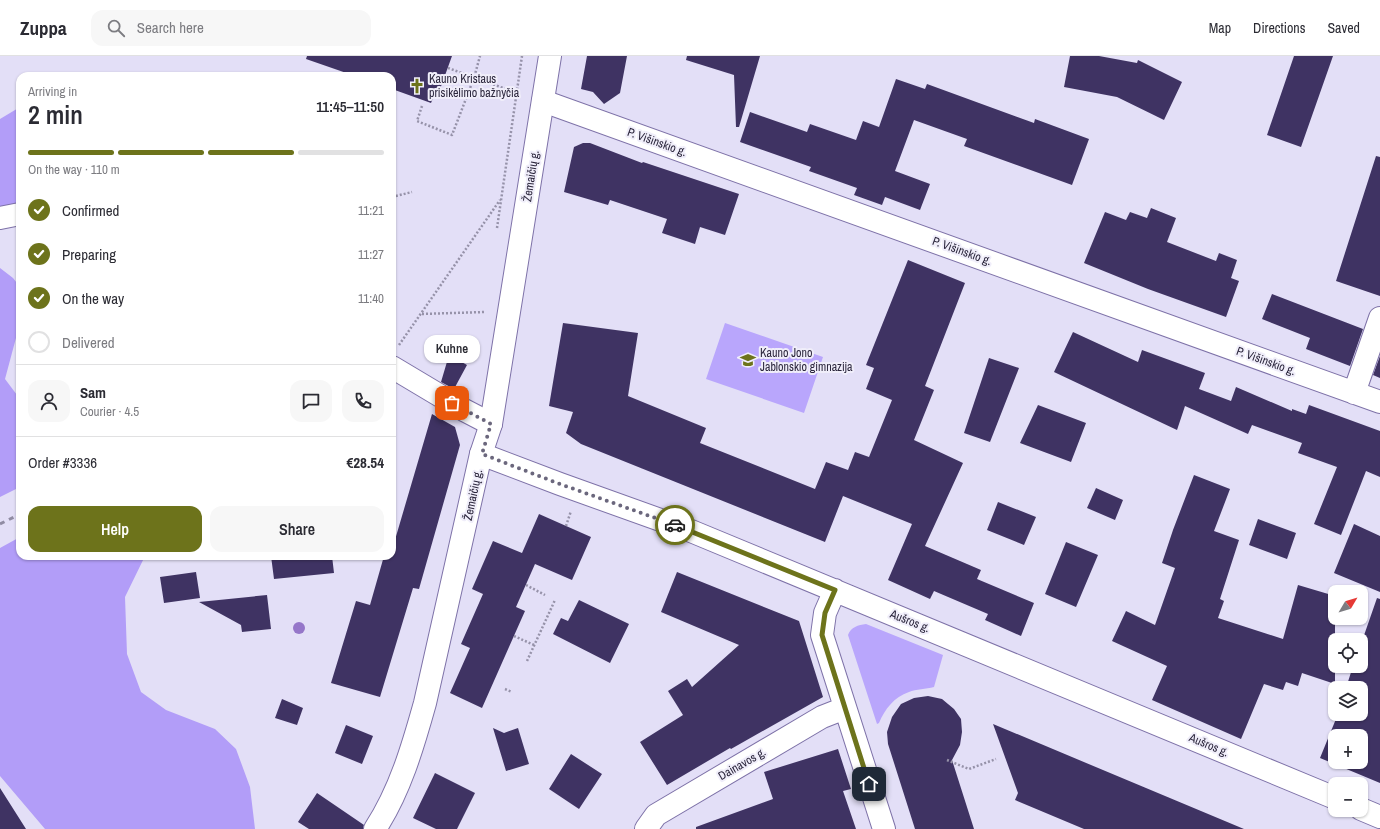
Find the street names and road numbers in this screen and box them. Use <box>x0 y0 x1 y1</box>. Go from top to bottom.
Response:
street label: P. Višinskio g. <box>625 124 689 160</box>
street label: Žemaičių g. <box>519 149 543 203</box>
street label: P. Višinskio g. <box>930 233 994 269</box>
street label: P. Višinskio g. <box>1234 343 1298 379</box>
street label: Žemaičių g. <box>460 468 486 522</box>
street label: Aušros g. <box>887 605 932 636</box>
street label: Aušros g. <box>1186 729 1231 760</box>
street label: Dainavos g. <box>715 744 769 784</box>

